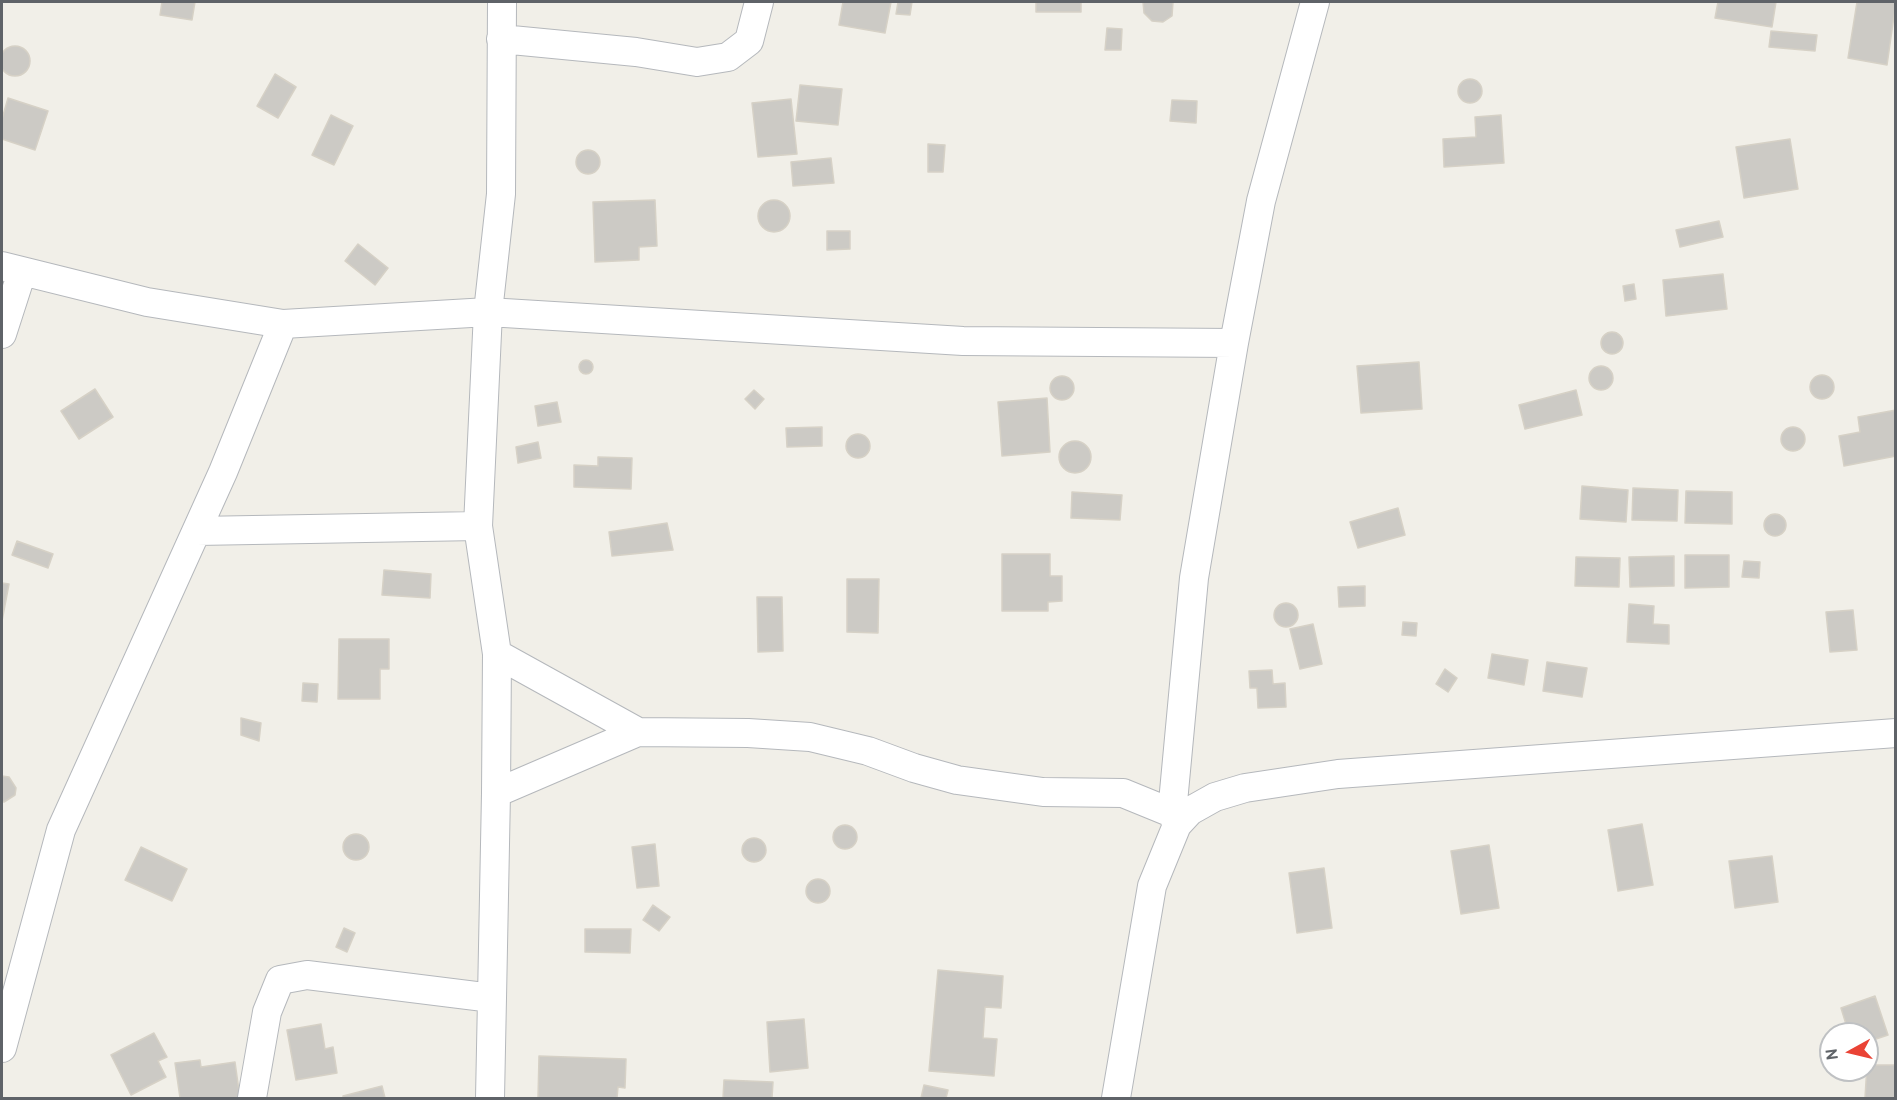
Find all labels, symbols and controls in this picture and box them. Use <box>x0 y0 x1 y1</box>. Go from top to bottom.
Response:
north arrow <box>1819 1022 1879 1082</box>
text: N <box>1822 1047 1844 1061</box>

